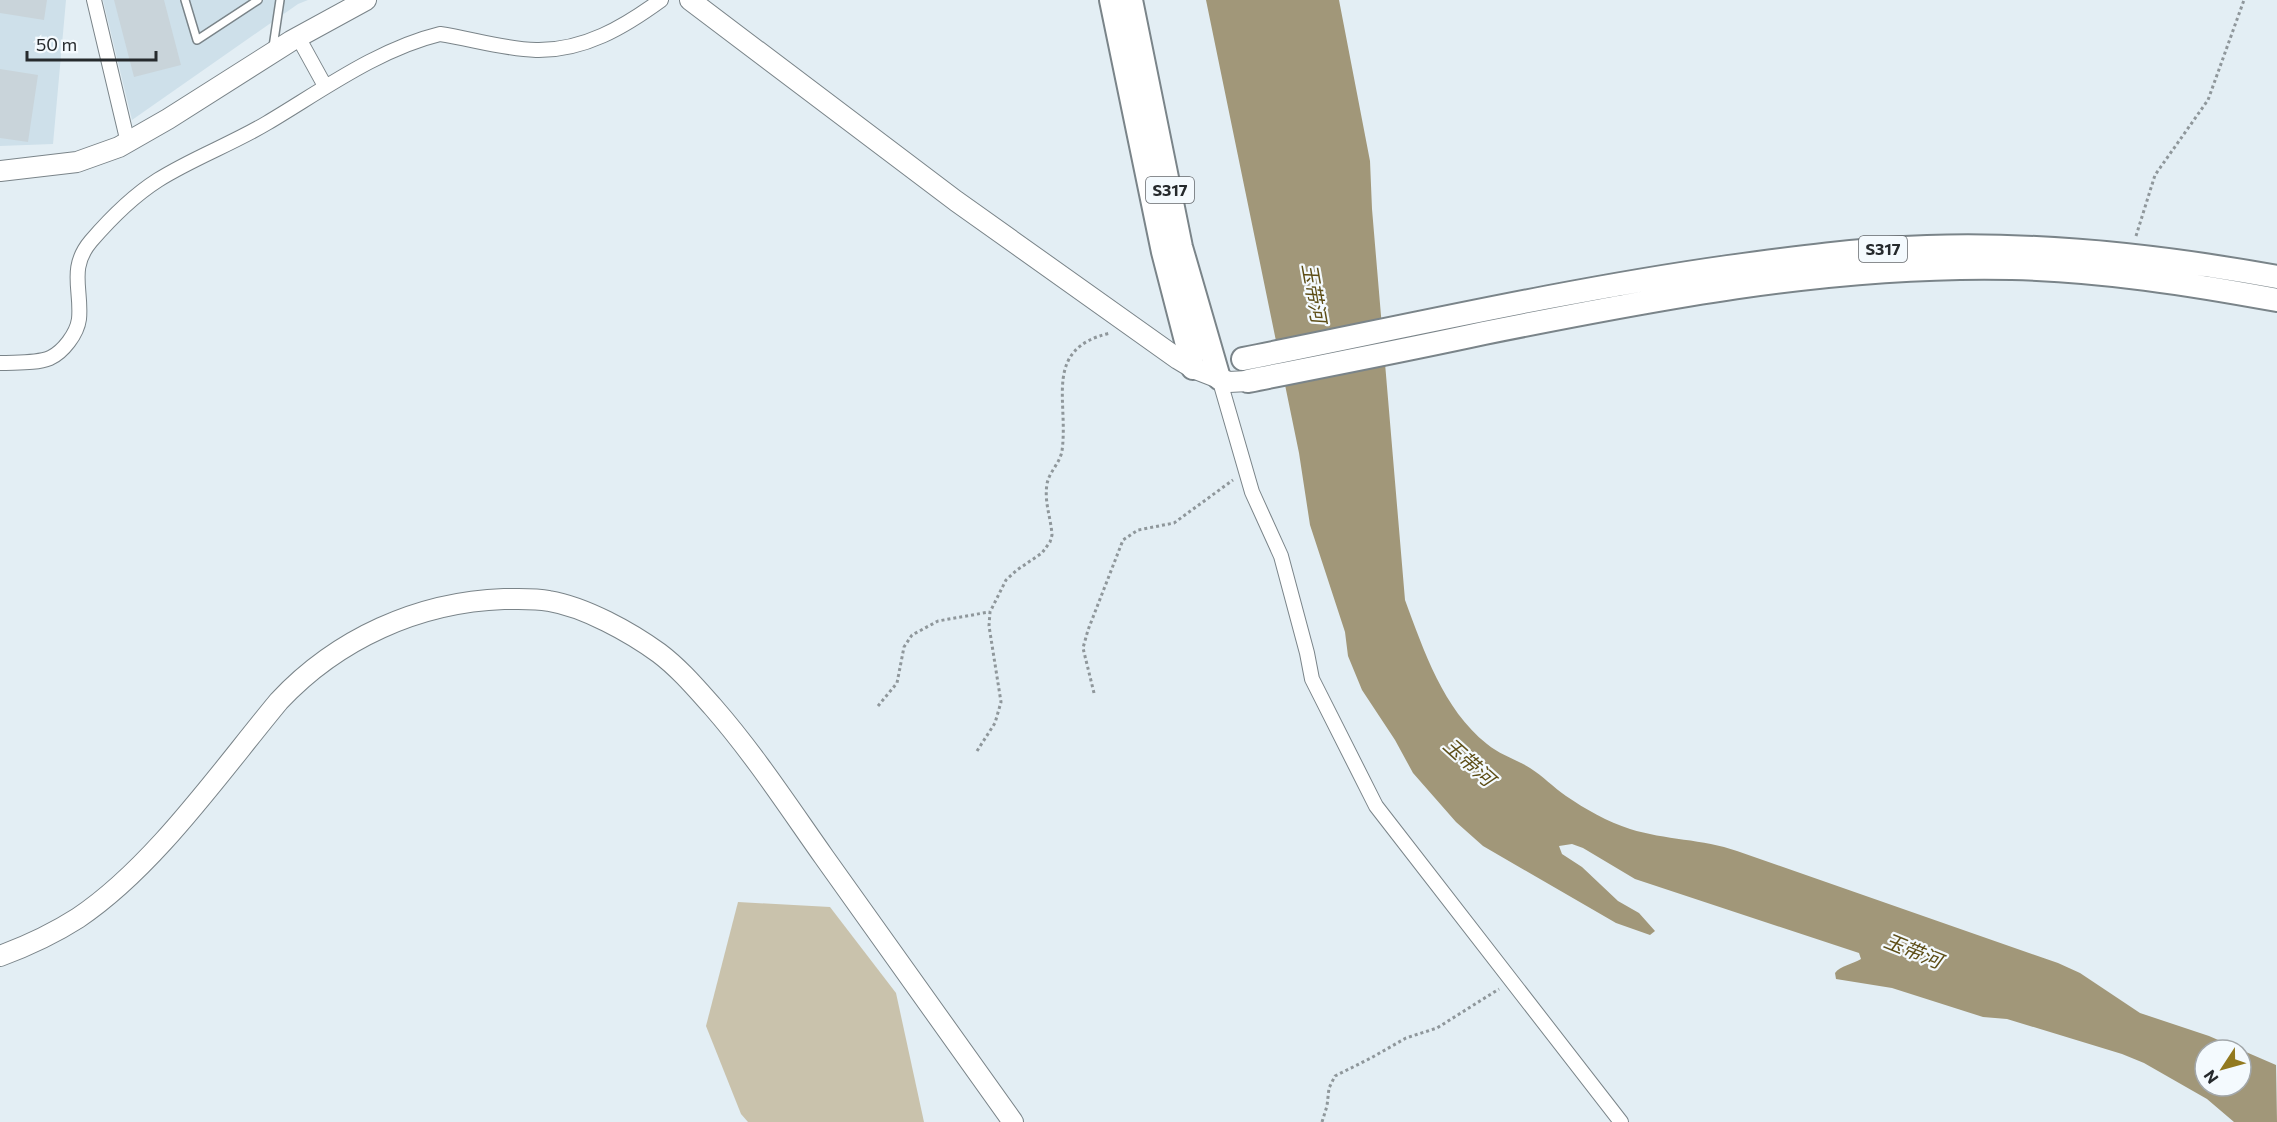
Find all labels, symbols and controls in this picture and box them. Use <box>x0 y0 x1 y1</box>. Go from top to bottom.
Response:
scale bar <box>27 24 156 62</box>
text: 50 m <box>36 33 77 55</box>
road number: S317 <box>1146 177 1194 203</box>
road number: S317 <box>1859 236 1907 262</box>
water label: 玉带河 <box>1298 261 1333 328</box>
water label: 玉带河 <box>1439 732 1503 793</box>
water label: 玉带河 <box>1881 928 1949 974</box>
north arrow <box>2193 1038 2253 1098</box>
text: N <box>2199 1067 2222 1088</box>

